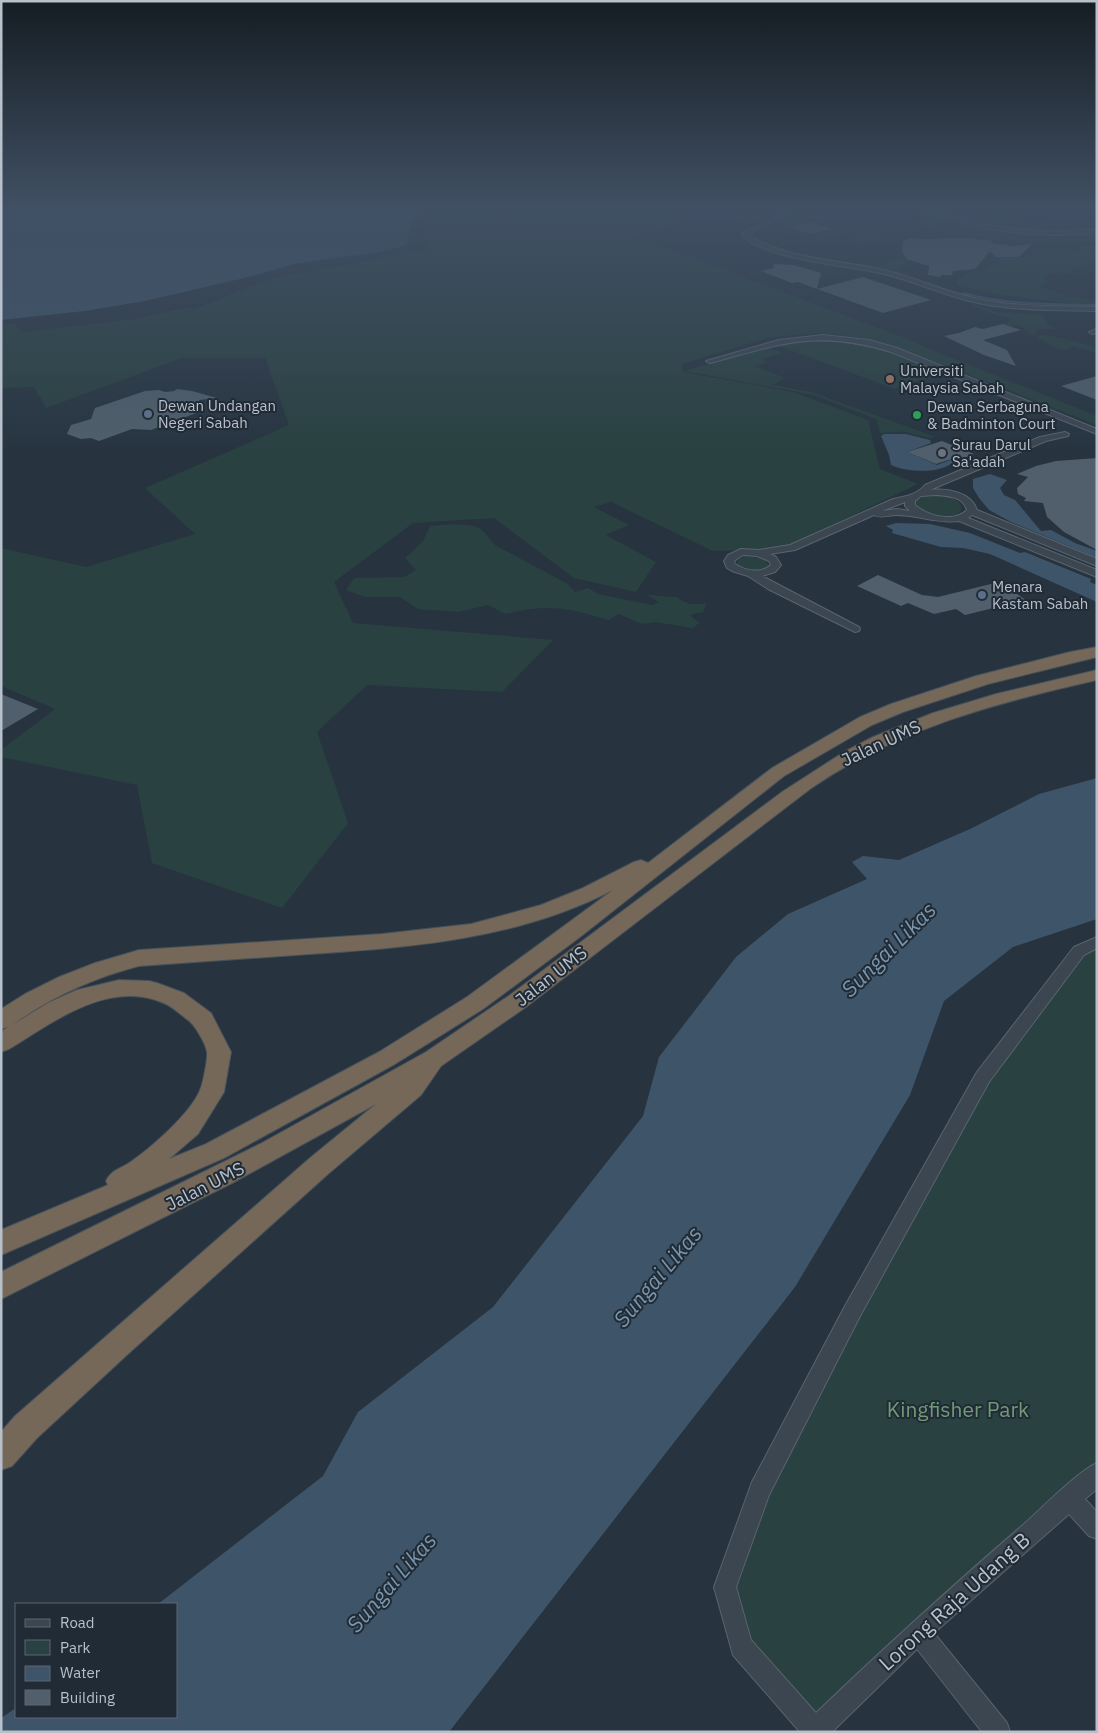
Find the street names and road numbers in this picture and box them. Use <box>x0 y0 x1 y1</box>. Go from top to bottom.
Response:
street label: Jalan UMS <box>838 715 924 771</box>
street label: Jalan UMS <box>510 941 592 1011</box>
street label: Jalan UMS <box>162 1156 248 1216</box>
street label: Lorong Raja Udang B <box>872 1525 1036 1677</box>

